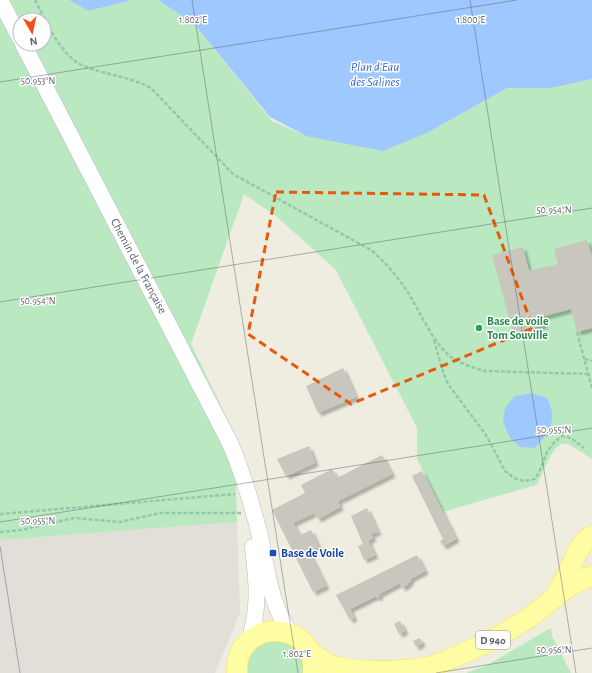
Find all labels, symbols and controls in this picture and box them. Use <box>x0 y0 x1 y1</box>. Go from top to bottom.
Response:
north arrow <box>12 12 52 52</box>
text: 1.802°E <box>179 15 207 25</box>
text: 1.800°E <box>457 15 486 25</box>
text: N <box>29 35 38 47</box>
water label: Plan d'Eau des Salines <box>350 61 400 89</box>
text: 50.953°N <box>21 76 55 86</box>
text: 50.954°N <box>536 205 572 215</box>
street label: Chemin de la Française <box>109 216 169 316</box>
text: 50.954°N <box>20 296 56 306</box>
place label: Base de voile Tom Souville <box>487 315 549 341</box>
marker: Base de voile Tom Souville <box>474 323 484 333</box>
text: 50.955°N <box>537 425 571 435</box>
text: 50.955°N <box>21 516 55 526</box>
place label: Base de Voile <box>281 547 344 559</box>
marker: Base de Voile <box>268 548 278 558</box>
road number: D 940 <box>476 631 510 649</box>
text: 50.956°N <box>536 645 572 655</box>
text: 1.802°E <box>283 649 311 659</box>

